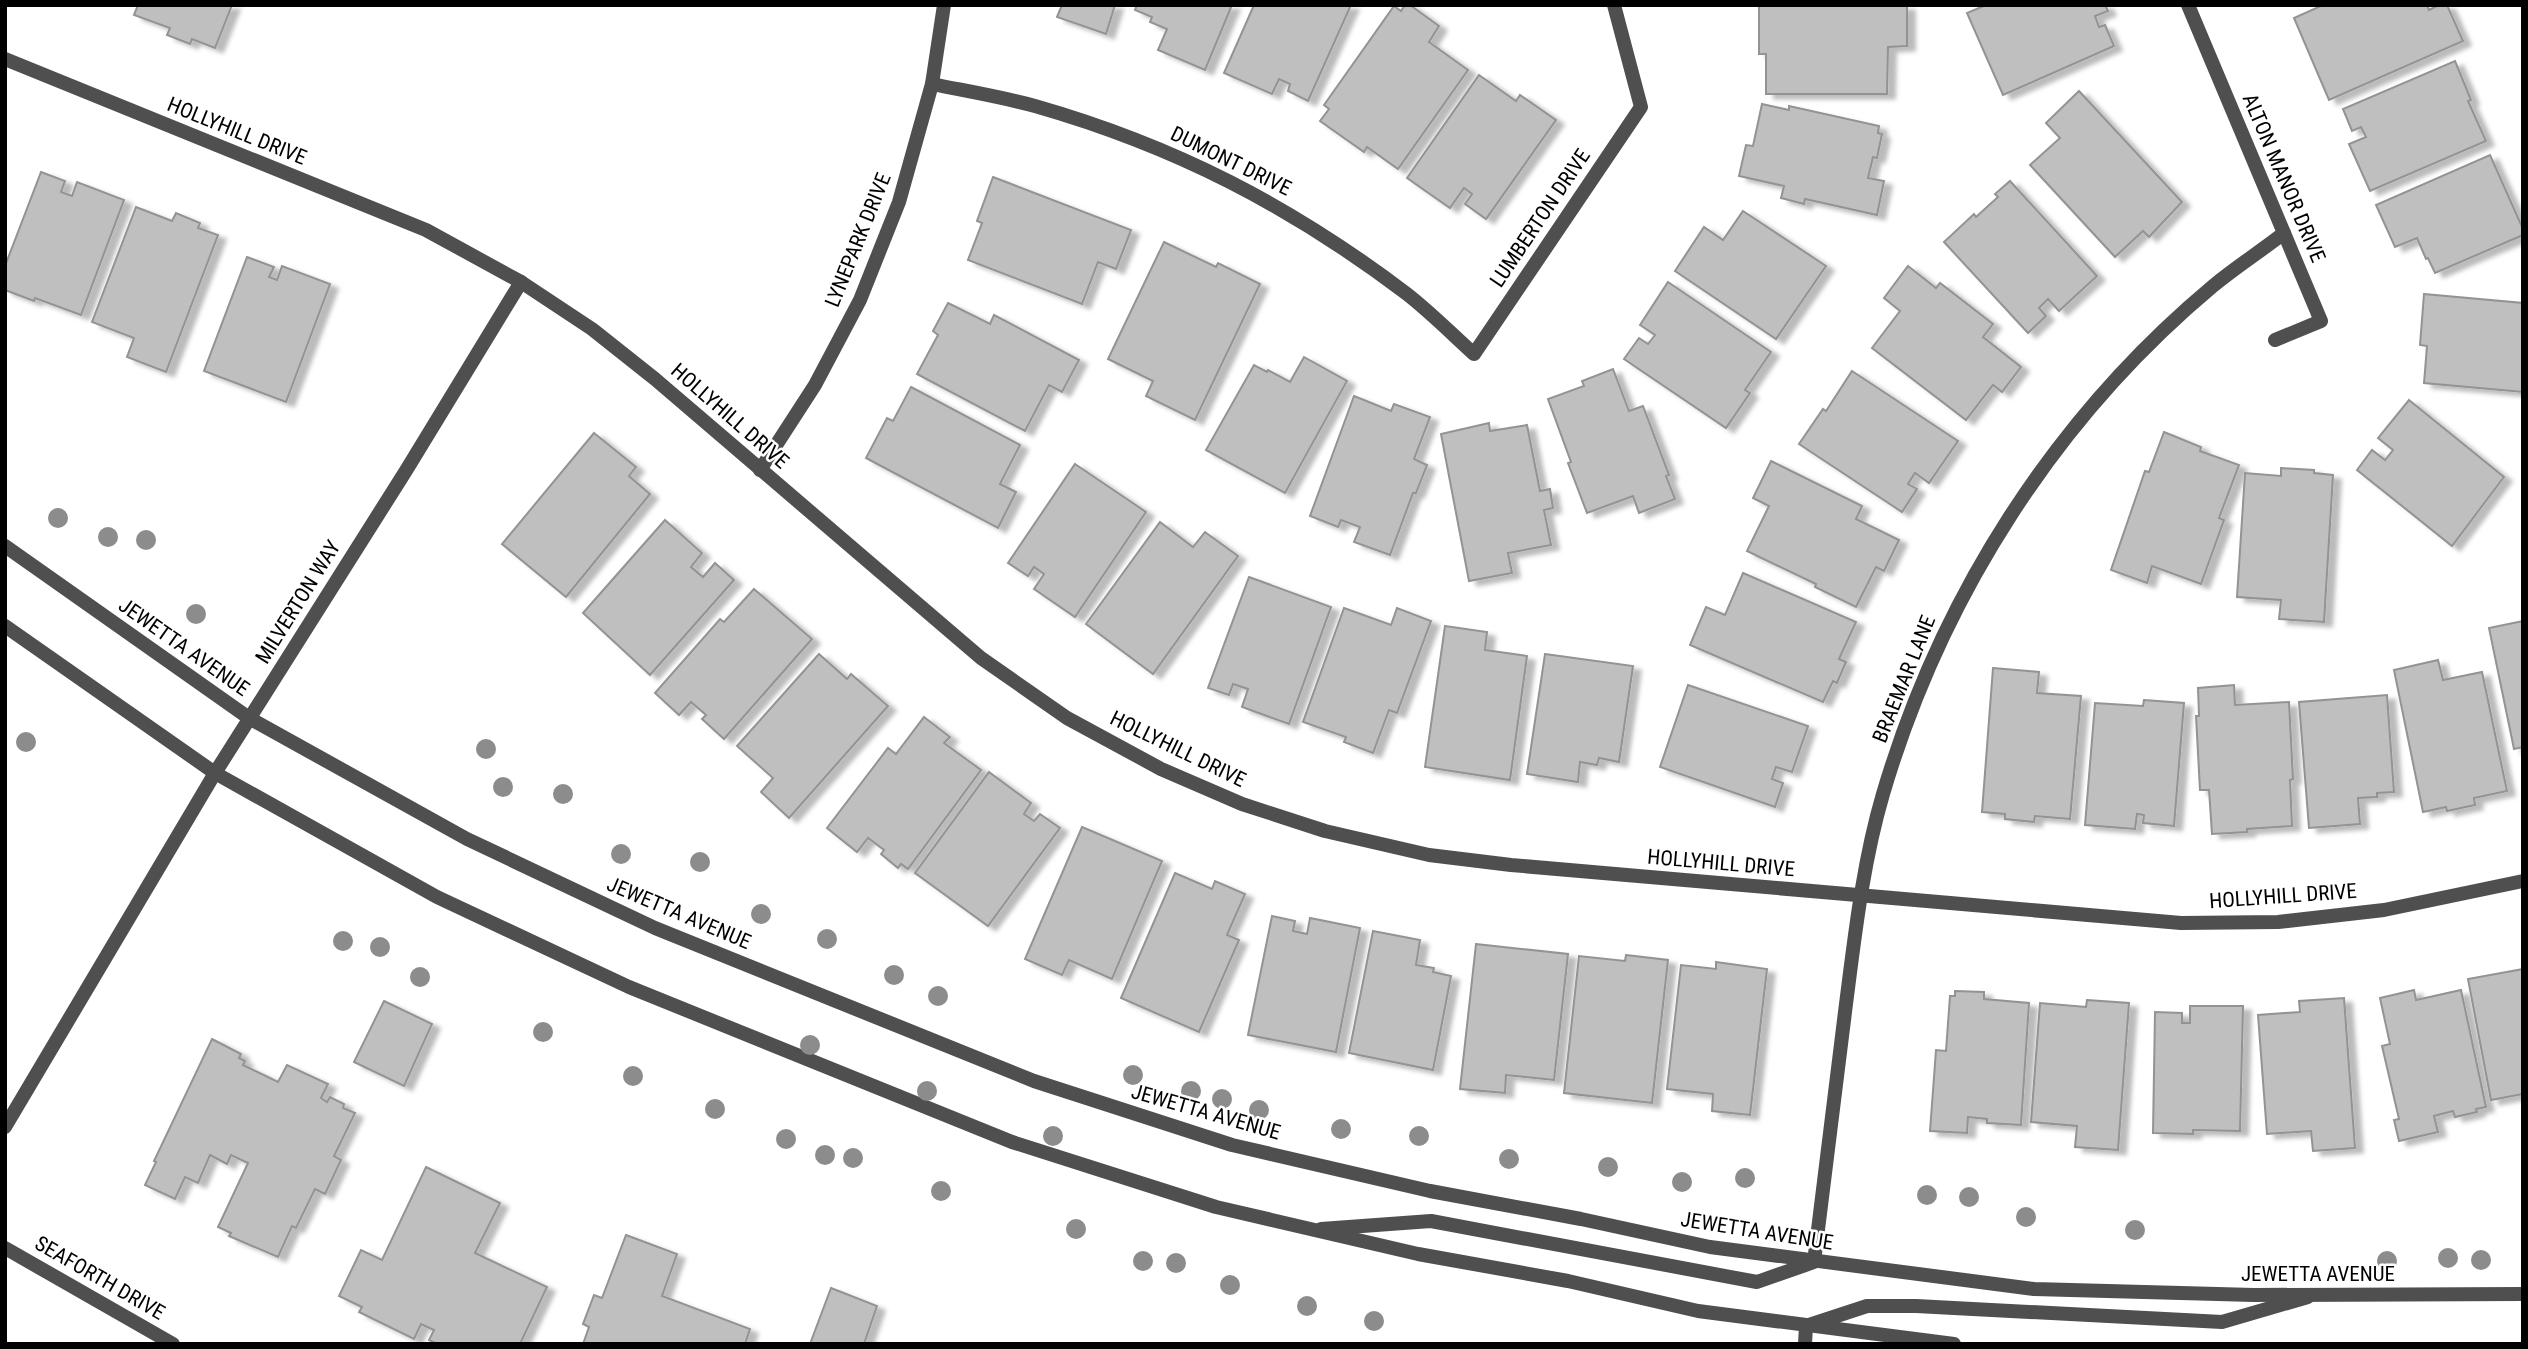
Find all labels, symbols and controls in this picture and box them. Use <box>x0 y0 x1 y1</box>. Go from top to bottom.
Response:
street label: ALTON MANOR DRIVE <box>2238 90 2330 266</box>
street label: HOLLYHILL DRIVE <box>164 92 310 170</box>
street label: DUMONT DRIVE <box>1167 122 1295 200</box>
street label: LUMBERTON DRIVE <box>1485 145 1595 291</box>
street label: LYNEPARK DRIVE <box>820 170 896 310</box>
street label: HOLLYHILL DRIVE <box>666 358 794 474</box>
street label: MILVERTON WAY <box>251 536 345 668</box>
street label: JEWETTA AVENUE <box>114 593 254 701</box>
street label: BRAEMAR LANE <box>1868 612 1940 746</box>
street label: HOLLYHILL DRIVE <box>1106 706 1250 792</box>
street label: HOLLYHILL DRIVE <box>1646 845 1796 881</box>
street label: JEWETTA AVENUE <box>603 872 755 954</box>
street label: HOLLYHILL DRIVE <box>2208 879 2358 913</box>
street label: JEWETTA AVENUE <box>1129 1079 1283 1145</box>
street label: JEWETTA AVENUE <box>1679 1207 1835 1255</box>
street label: SEAFORTH DRIVE <box>31 1231 169 1325</box>
street label: JEWETTA AVENUE <box>2241 1262 2395 1286</box>

